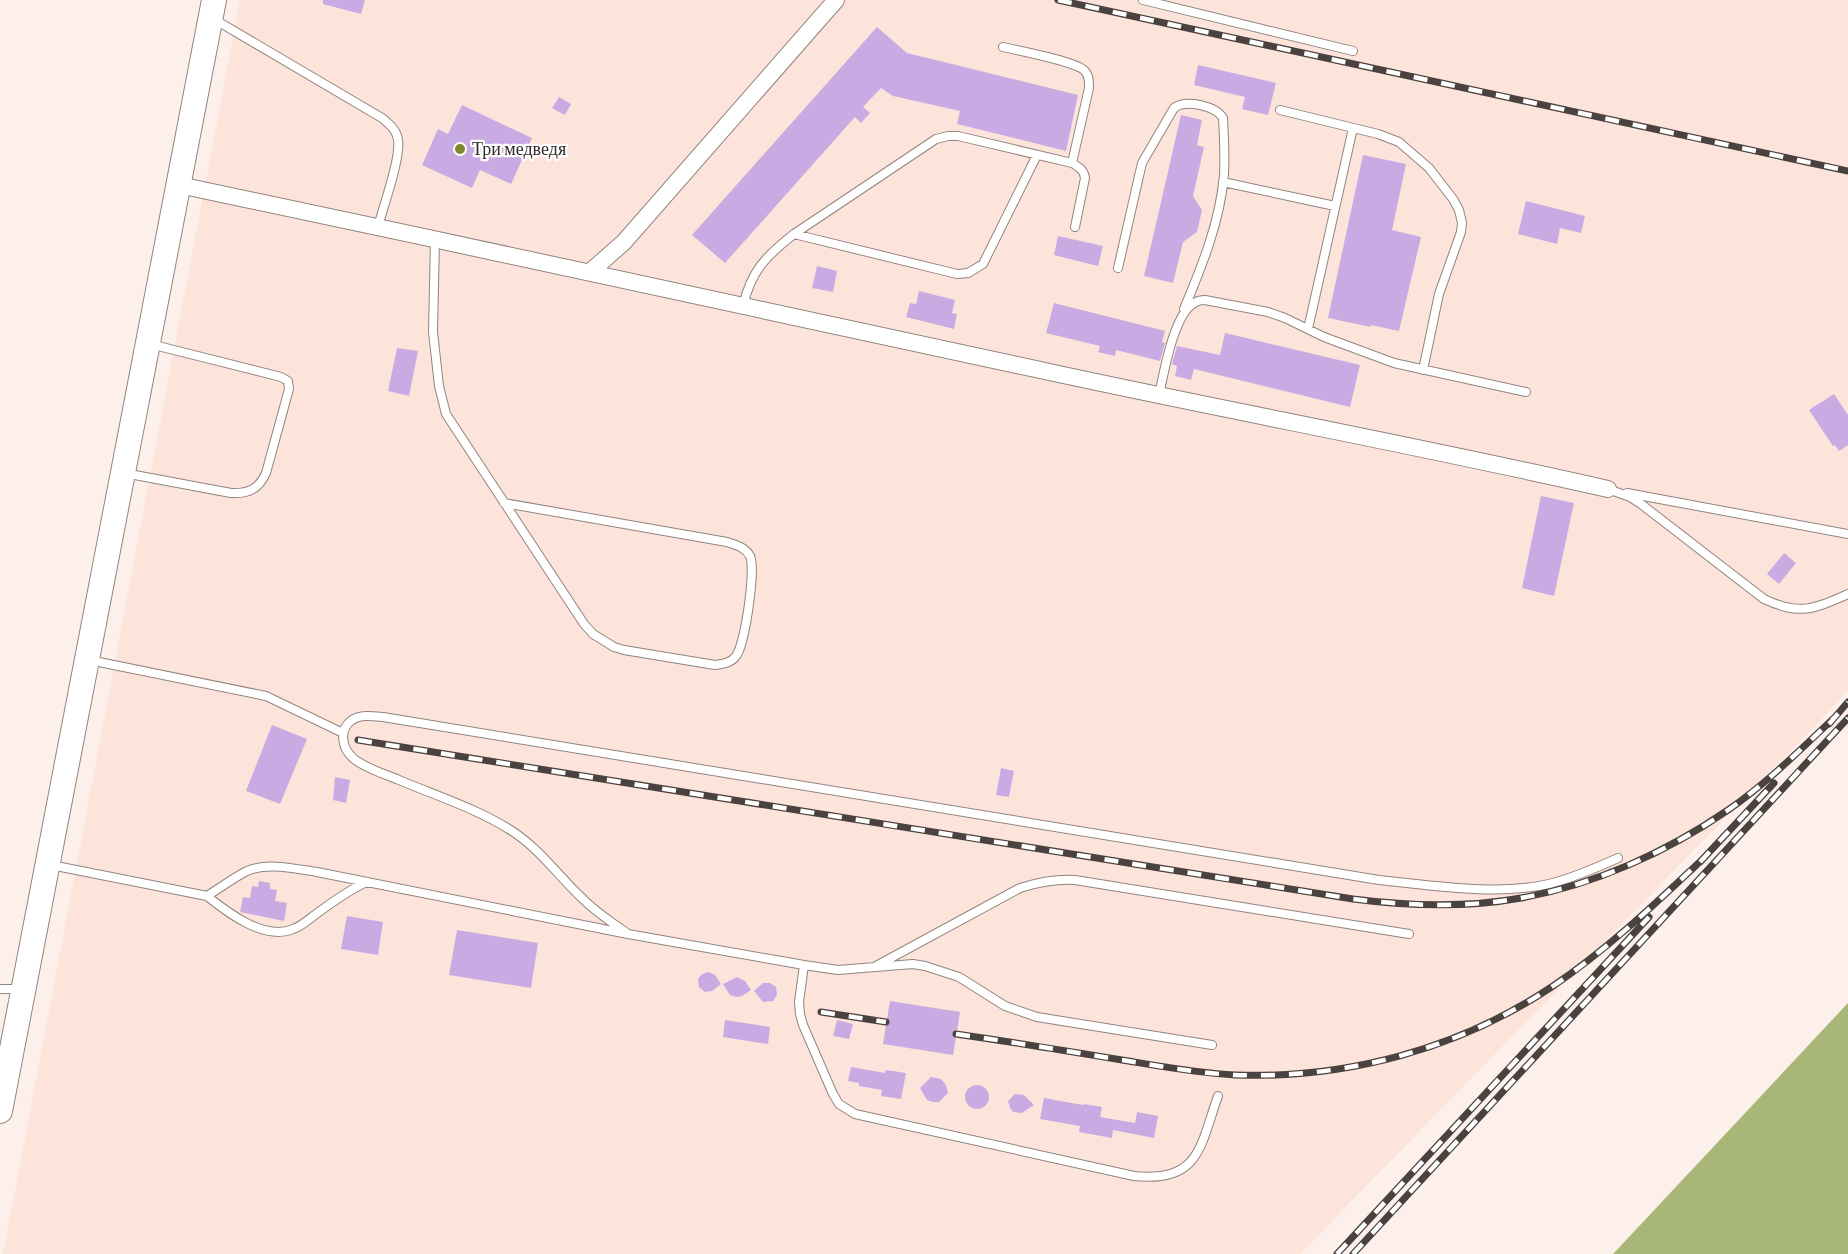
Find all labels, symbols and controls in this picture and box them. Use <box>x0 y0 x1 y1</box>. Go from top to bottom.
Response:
place label: Три медведя <box>472 139 566 159</box>
marker: Три медведя <box>453 142 467 156</box>

